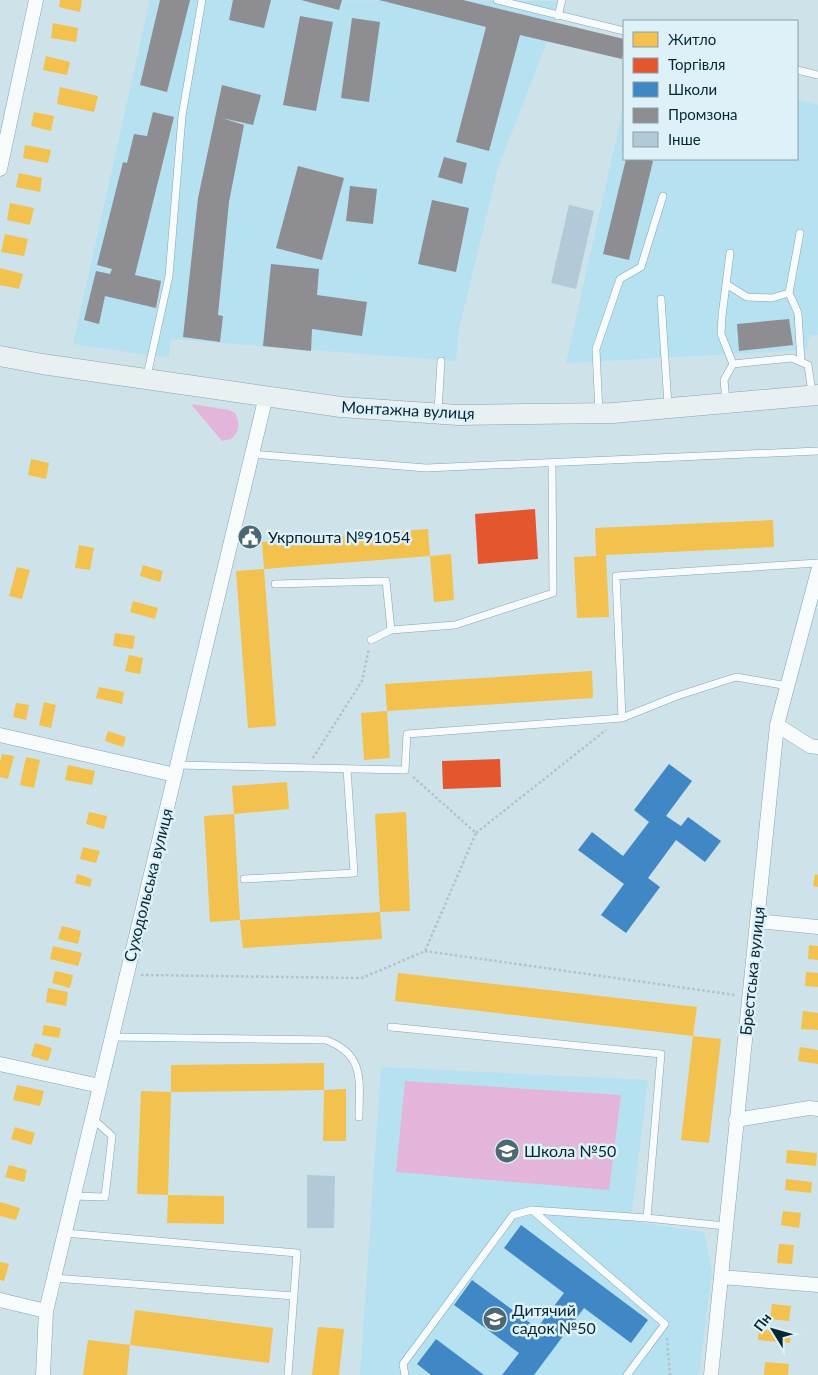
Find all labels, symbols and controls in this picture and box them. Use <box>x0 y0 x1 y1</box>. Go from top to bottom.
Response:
legend <box>623 20 798 160</box>
text: Житло <box>668 30 716 48</box>
text: Торгівля <box>668 55 725 73</box>
text: Школи <box>668 80 717 98</box>
text: Промзона <box>668 105 738 123</box>
text: Інше <box>668 130 701 148</box>
street label: Монтажна вулиця <box>341 397 475 422</box>
public building icon: Укрпошта №91054 <box>237 524 263 550</box>
place label: Укрпошта №91054 <box>268 527 410 546</box>
street label: Суходольська вулиця <box>119 806 176 964</box>
street label: Брестська вулиця <box>735 906 768 1036</box>
school or university icon: Школа №50 <box>494 1138 520 1164</box>
place label: Школа №50 <box>524 1141 616 1160</box>
place label: Дитячий садок №50 <box>512 1300 596 1337</box>
north arrow <box>748 1305 798 1355</box>
school or university icon: Дитячий садок №50 <box>482 1306 508 1332</box>
text: Пн <box>750 1309 775 1334</box>

